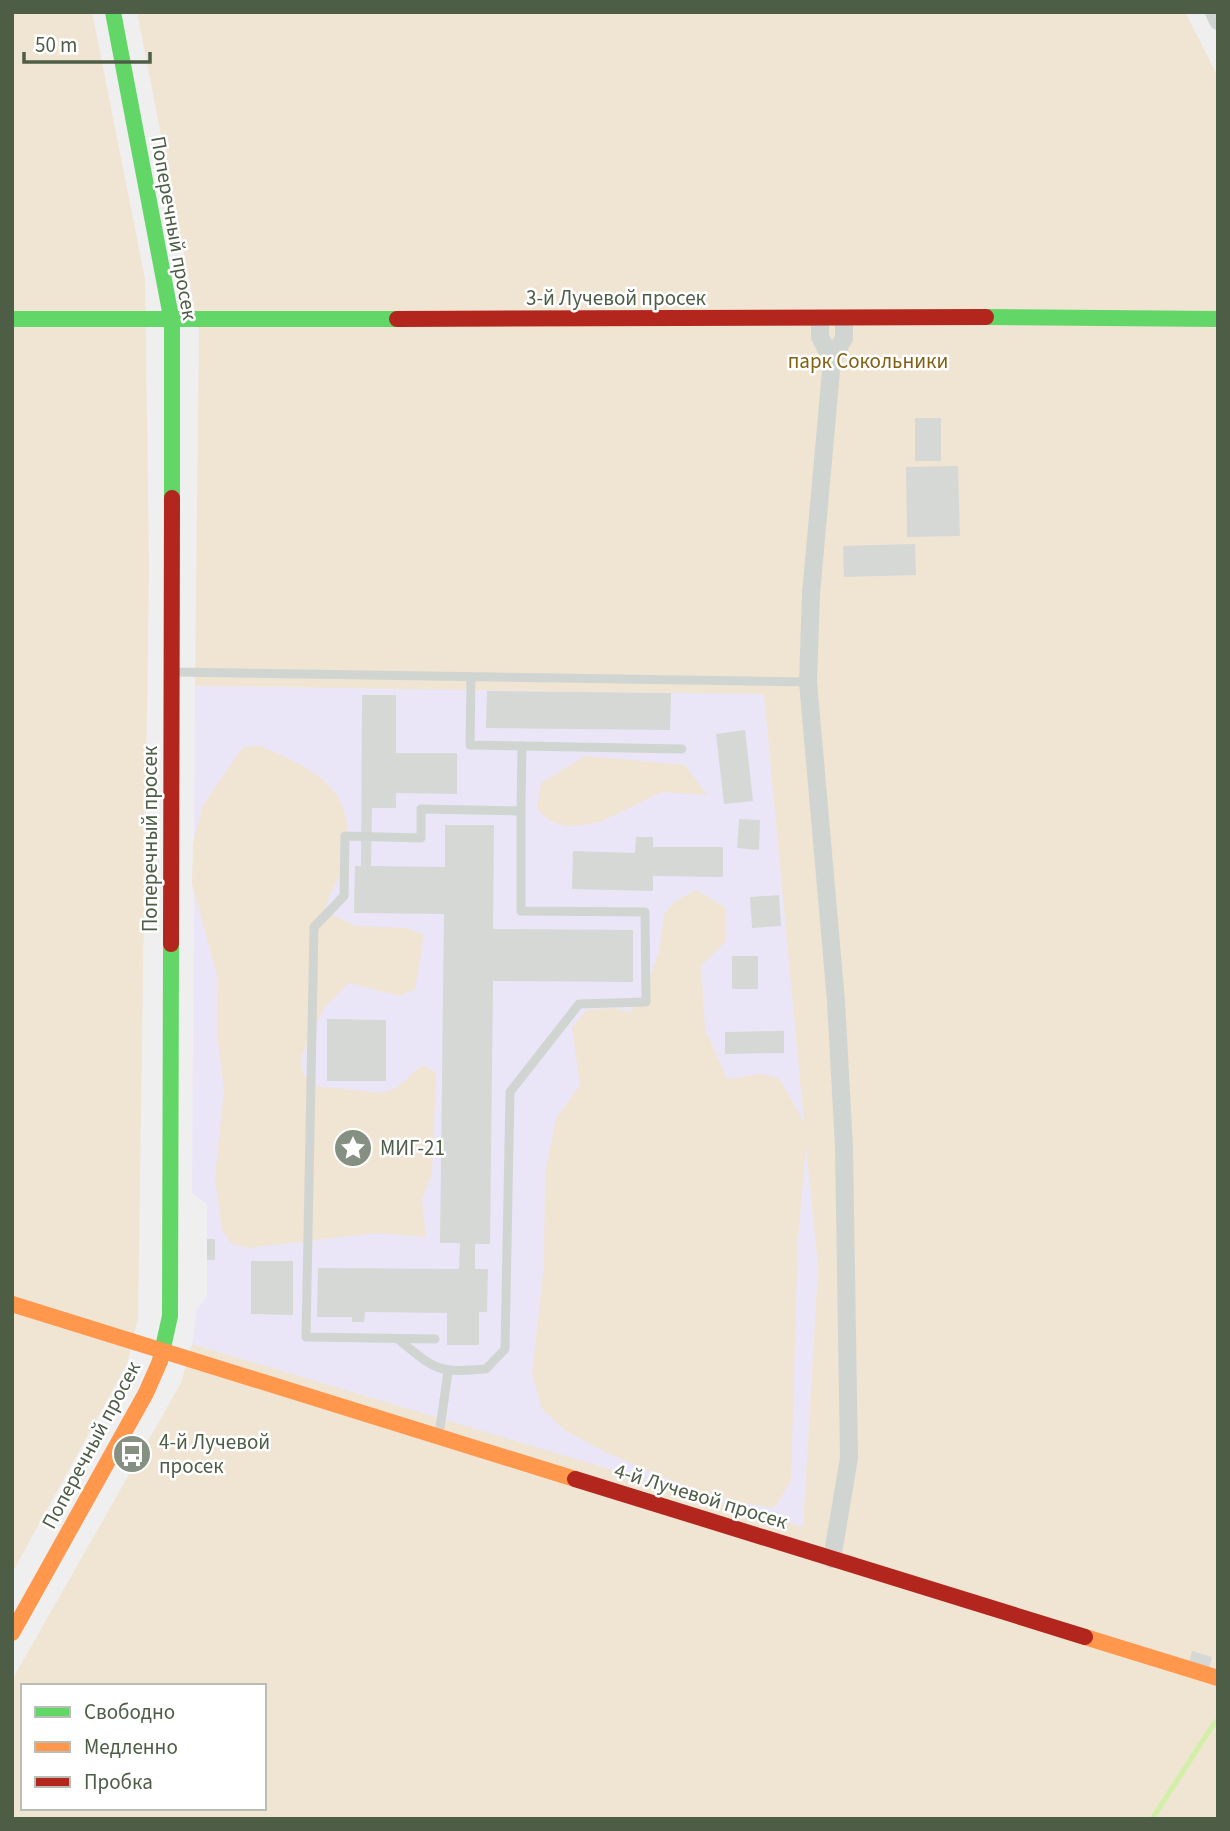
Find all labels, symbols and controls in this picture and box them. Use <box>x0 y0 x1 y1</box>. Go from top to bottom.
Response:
scale bar <box>24 21 150 65</box>
text: 50 m <box>35 30 77 60</box>
street label: Поперечный просек <box>143 134 205 323</box>
street label: 3-й Лучевой просек <box>526 283 707 313</box>
park label: парк Сокольники <box>788 346 948 376</box>
street label: Поперечный просек <box>135 745 165 932</box>
place icon: МИГ-21 <box>332 1127 374 1169</box>
place label: МИГ-21 <box>380 1133 445 1163</box>
street label: Поперечный просек <box>34 1355 148 1534</box>
place label: 4-й Лучевой просек <box>159 1427 270 1481</box>
bus stop icon: 4-й Лучевой просек <box>111 1433 153 1475</box>
street label: 4-й Лучевой просек <box>611 1455 792 1537</box>
legend <box>21 1684 266 1810</box>
text: Свободно <box>84 1697 175 1727</box>
text: Медленно <box>84 1732 178 1762</box>
text: Пробка <box>84 1767 153 1797</box>

